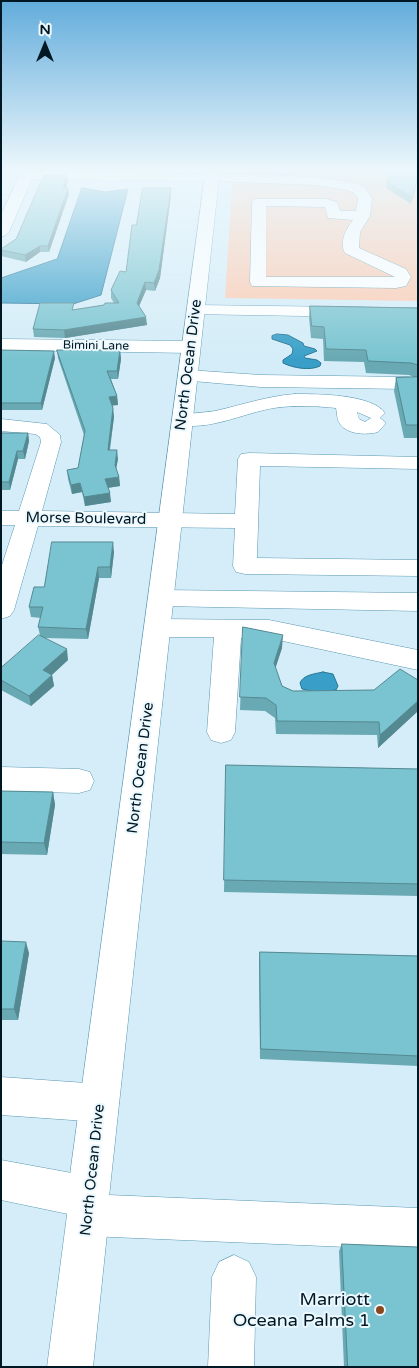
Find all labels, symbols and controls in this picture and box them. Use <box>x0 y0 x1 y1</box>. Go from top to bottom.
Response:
north arrow <box>20 20 70 70</box>
text: N <box>39 21 51 38</box>
street label: North Ocean Drive <box>172 298 206 432</box>
street label: Bimini Lane <box>63 338 129 354</box>
street label: Morse Boulevard <box>25 509 147 529</box>
street label: North Ocean Drive <box>124 701 158 835</box>
street label: North Ocean Drive <box>77 1103 109 1237</box>
place label: Marriott Oceana Palms 1 <box>233 1289 370 1332</box>
marker: Marriott Oceana Palms 1 <box>374 1304 386 1316</box>

